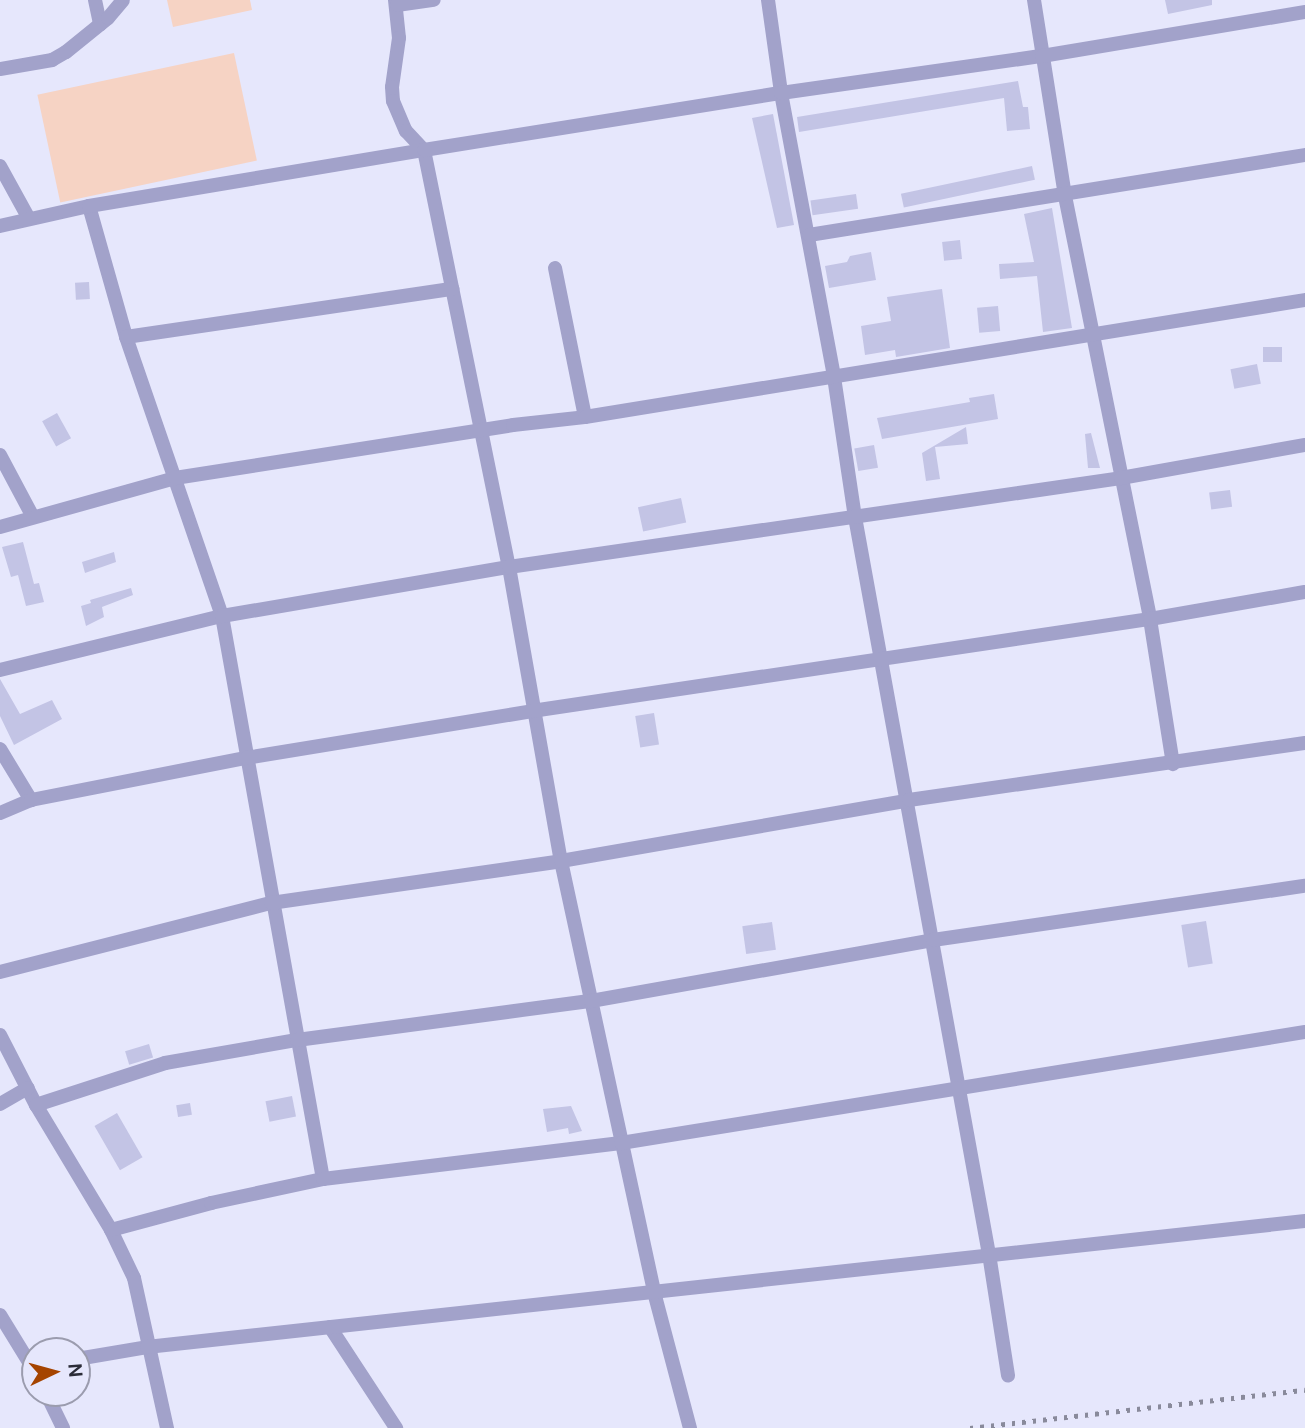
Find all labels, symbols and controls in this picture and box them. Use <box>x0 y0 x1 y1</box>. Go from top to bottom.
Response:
north arrow <box>21 1337 91 1407</box>
text: N <box>62 1362 88 1378</box>

